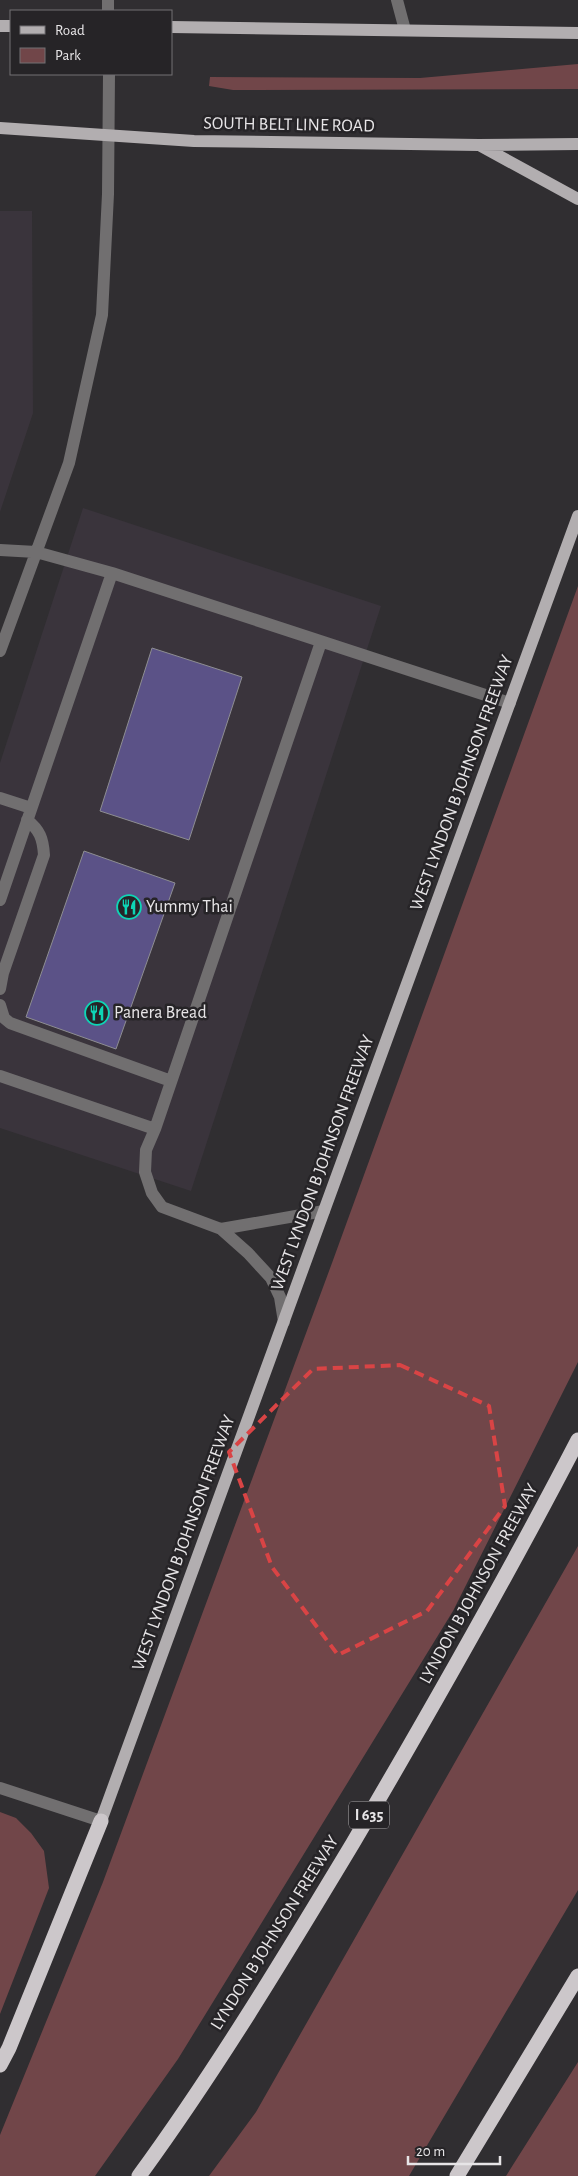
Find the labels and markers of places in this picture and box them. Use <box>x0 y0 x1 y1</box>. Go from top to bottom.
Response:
restaurant icon: Yummy Thai <box>116 894 142 920</box>
place label: Yummy Thai <box>146 898 233 916</box>
restaurant icon: Panera Bread <box>84 1000 110 1026</box>
place label: Panera Bread <box>114 1004 207 1022</box>

